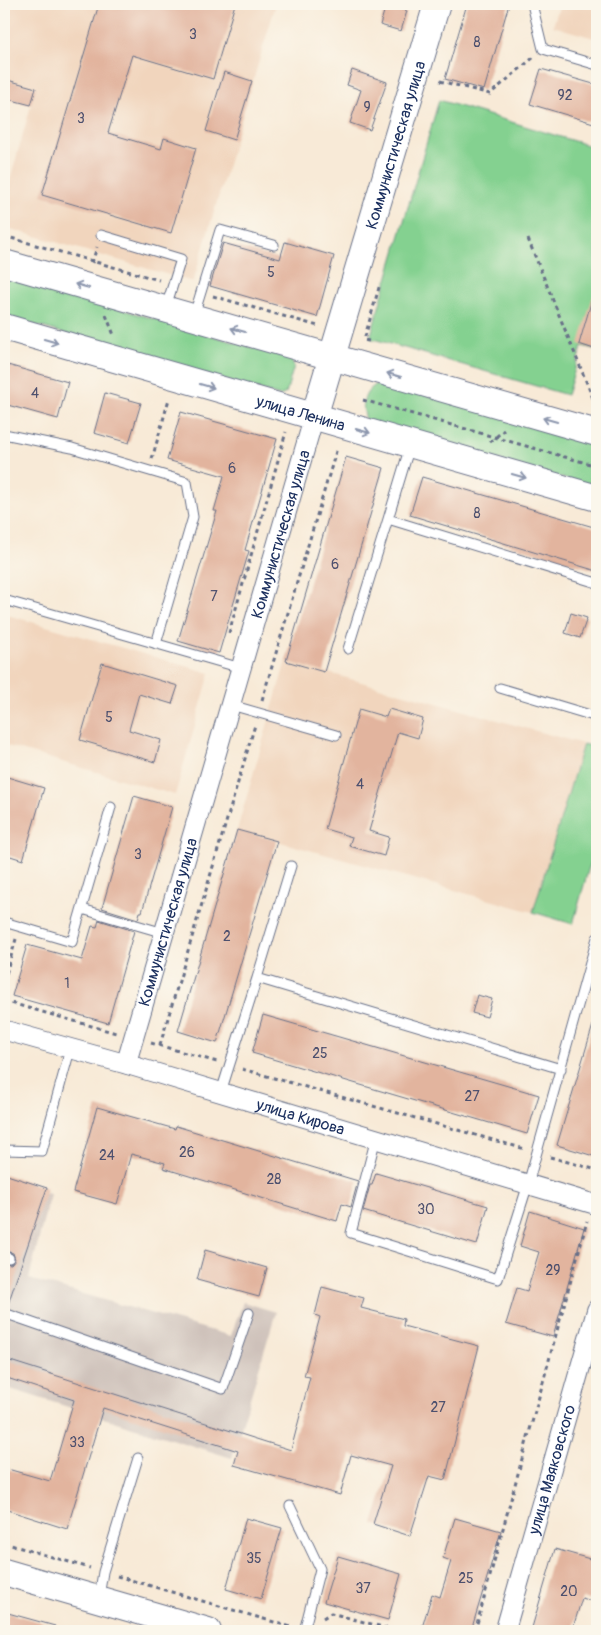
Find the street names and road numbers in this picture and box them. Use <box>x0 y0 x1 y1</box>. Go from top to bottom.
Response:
street label: Коммунистическая улица <box>362 59 431 232</box>
street label: улица Ленина <box>253 391 347 436</box>
street label: Коммунистическая улица <box>247 448 315 621</box>
street label: Коммунистическая улица <box>134 836 202 1009</box>
street label: улица Кирова <box>253 1094 347 1140</box>
street label: улица Маяковского <box>524 1402 580 1538</box>

